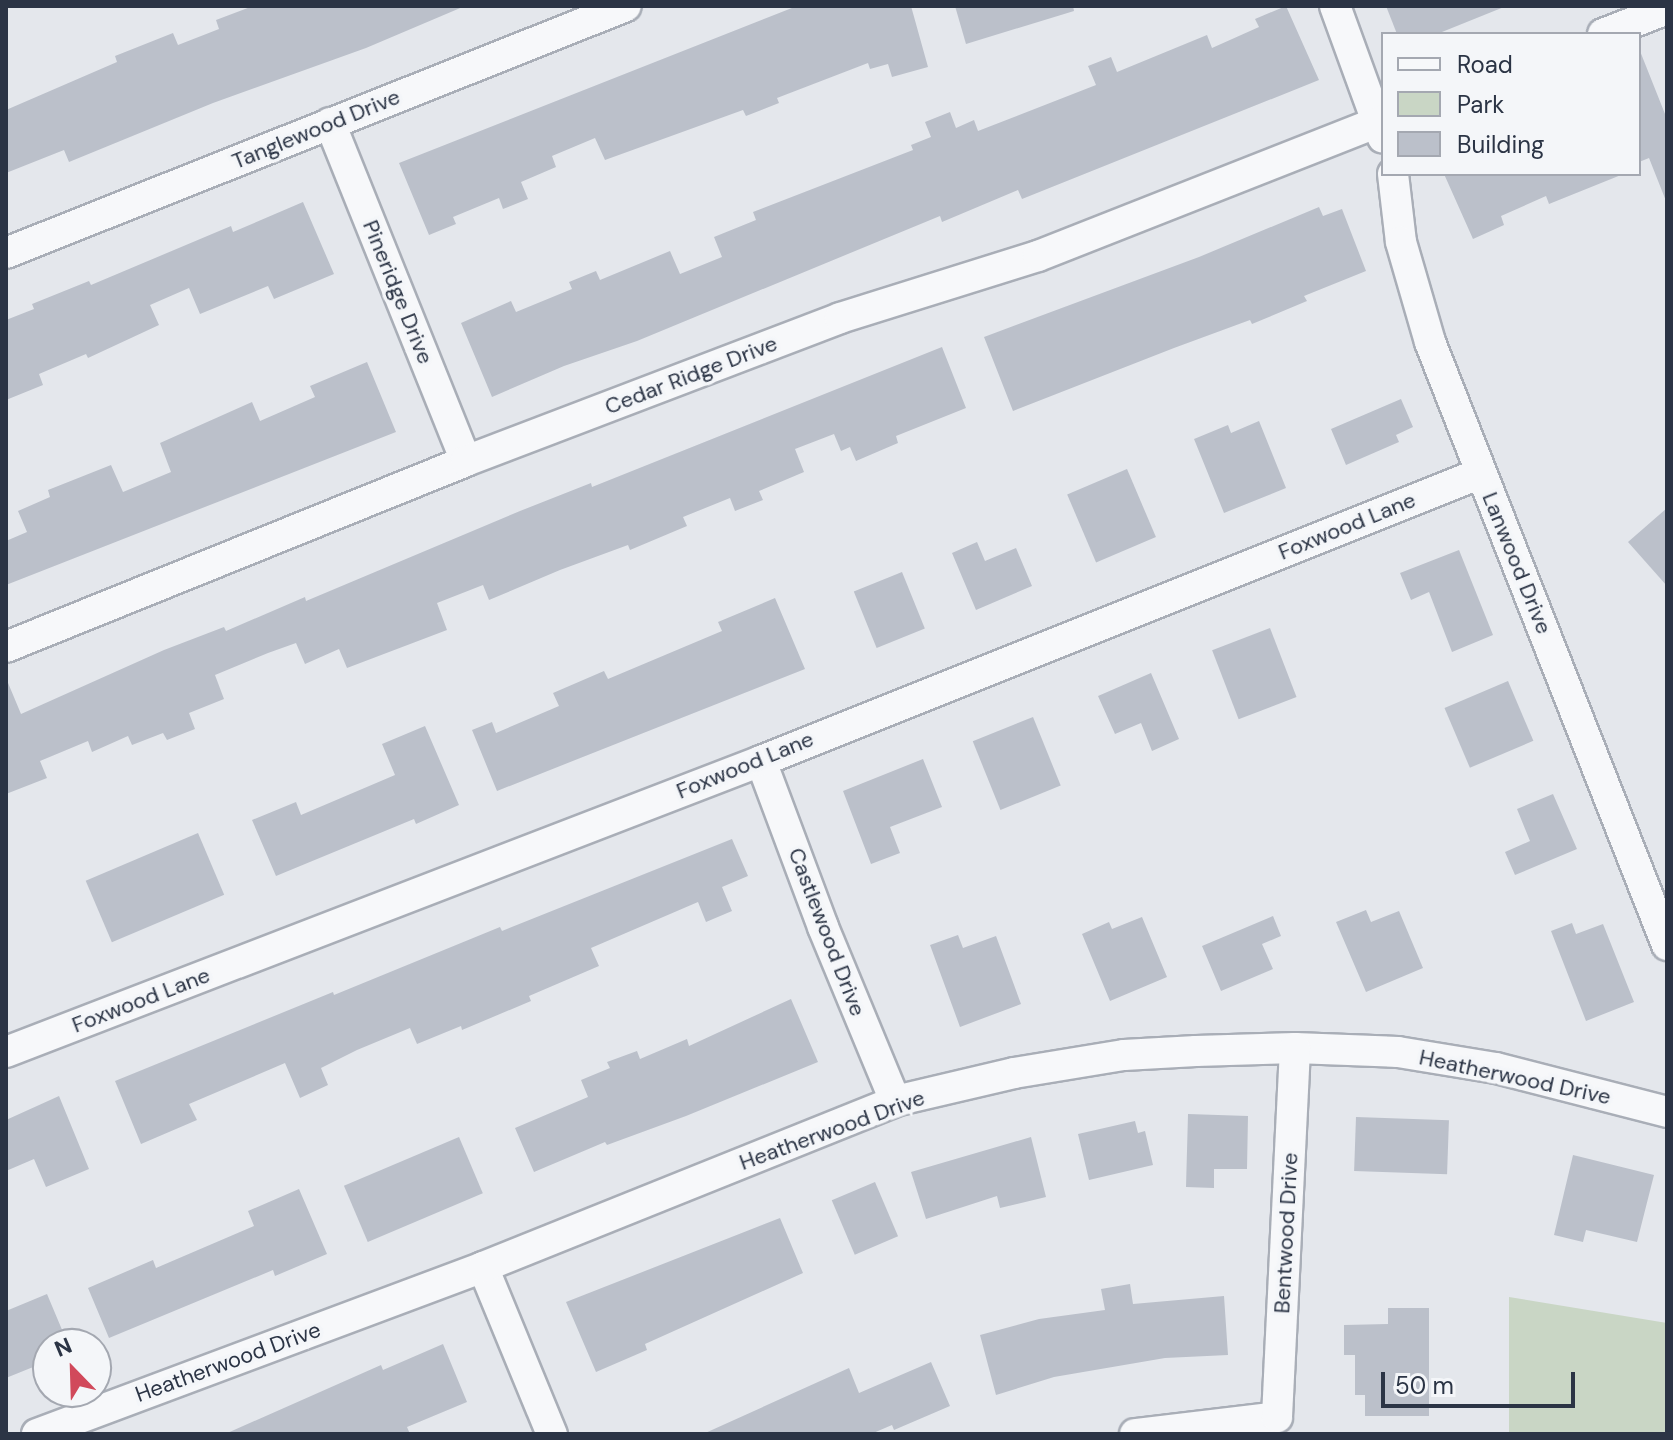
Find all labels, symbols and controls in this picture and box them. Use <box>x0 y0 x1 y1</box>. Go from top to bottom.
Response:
legend <box>1381 32 1641 176</box>
text: Road <box>1457 49 1513 80</box>
street label: Tanglewood Drive <box>228 83 404 175</box>
text: Park <box>1457 89 1504 120</box>
text: Building <box>1457 129 1544 160</box>
street label: Pineridge Drive <box>357 216 439 368</box>
street label: Cedar Ridge Drive <box>601 330 781 420</box>
street label: Foxwood Lane <box>1275 486 1419 566</box>
street label: Lanwood Drive <box>1477 488 1557 638</box>
street label: Foxwood Lane <box>673 725 817 805</box>
street label: Castlewood Drive <box>783 844 871 1020</box>
street label: Foxwood Lane <box>68 962 214 1038</box>
street label: Heatherwood Drive <box>1417 1044 1613 1110</box>
street label: Heatherwood Drive <box>736 1084 928 1176</box>
street label: Bentwood Drive <box>1269 1152 1303 1314</box>
street label: Heatherwood Drive <box>132 1316 324 1408</box>
north arrow <box>32 1328 112 1408</box>
text: N <box>50 1331 76 1364</box>
scale bar <box>1385 1356 1579 1406</box>
text: 50 m <box>1395 1370 1454 1401</box>

